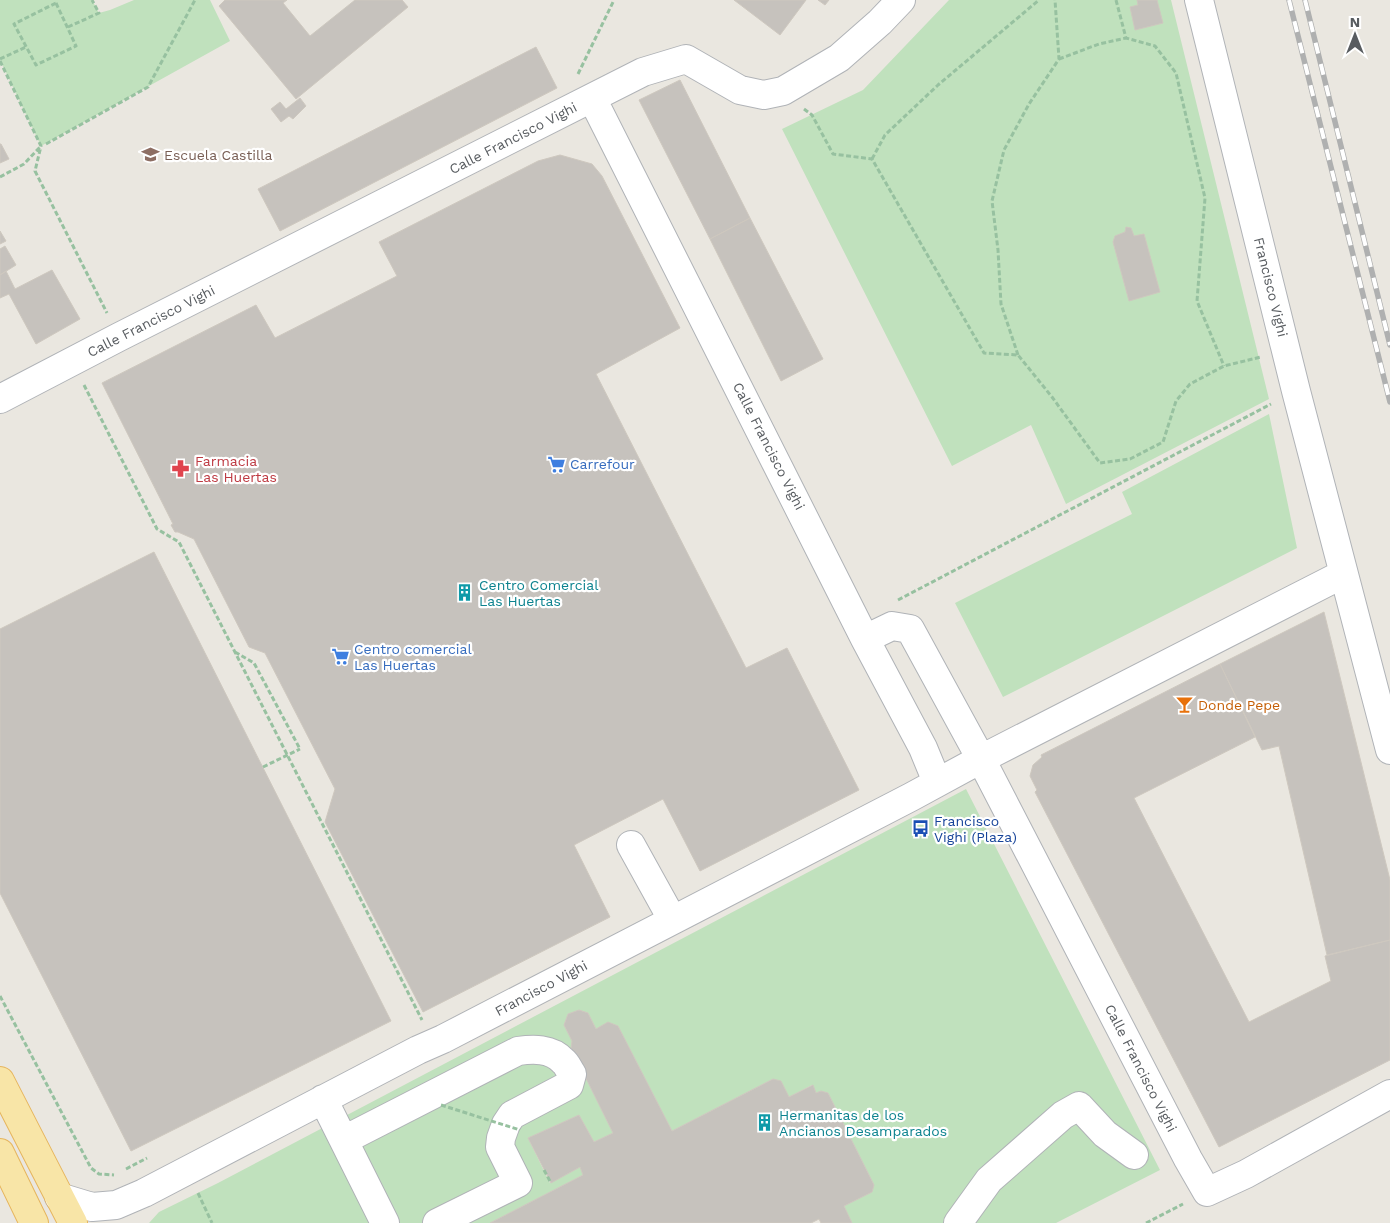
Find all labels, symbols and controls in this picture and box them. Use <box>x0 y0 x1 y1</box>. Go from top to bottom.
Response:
north arrow <box>1330 10 1380 60</box>
text: N <box>1350 14 1360 30</box>
street label: Calle Francisco Vighi <box>446 99 580 177</box>
school or university icon: Escuela Castilla <box>140 145 160 165</box>
place label: Escuela Castilla <box>164 147 273 163</box>
street label: Francisco Vighi <box>1251 235 1291 339</box>
street label: Calle Francisco Vighi <box>84 282 218 360</box>
street label: Calle Francisco Vighi <box>730 379 808 513</box>
place label: Farmacia Las Huertas <box>195 453 277 485</box>
supermarket icon: Carrefour <box>546 454 566 474</box>
place label: Carrefour <box>570 456 635 472</box>
pharmacy icon: Farmacia Las Huertas <box>171 459 191 479</box>
place label: Centro Comercial Las Huertas <box>479 577 599 609</box>
building icon: Centro Comercial Las Huertas <box>455 583 475 603</box>
place label: Centro comercial Las Huertas <box>354 641 472 673</box>
supermarket icon: Centro comercial Las Huertas <box>330 647 350 667</box>
bar icon: Donde Pepe <box>1174 695 1194 715</box>
place label: Donde Pepe <box>1198 697 1280 713</box>
place label: Francisco Vighi (Plaza) <box>934 813 1017 845</box>
bus stop icon: Francisco Vighi (Plaza) <box>910 819 930 839</box>
street label: Francisco Vighi <box>492 957 590 1019</box>
street label: Calle Francisco Vighi <box>1102 1001 1180 1135</box>
place label: Hermanitas de los Ancianos Desamparados <box>779 1107 947 1139</box>
building icon: Hermanitas de los Ancianos Desamparados <box>755 1113 775 1133</box>

